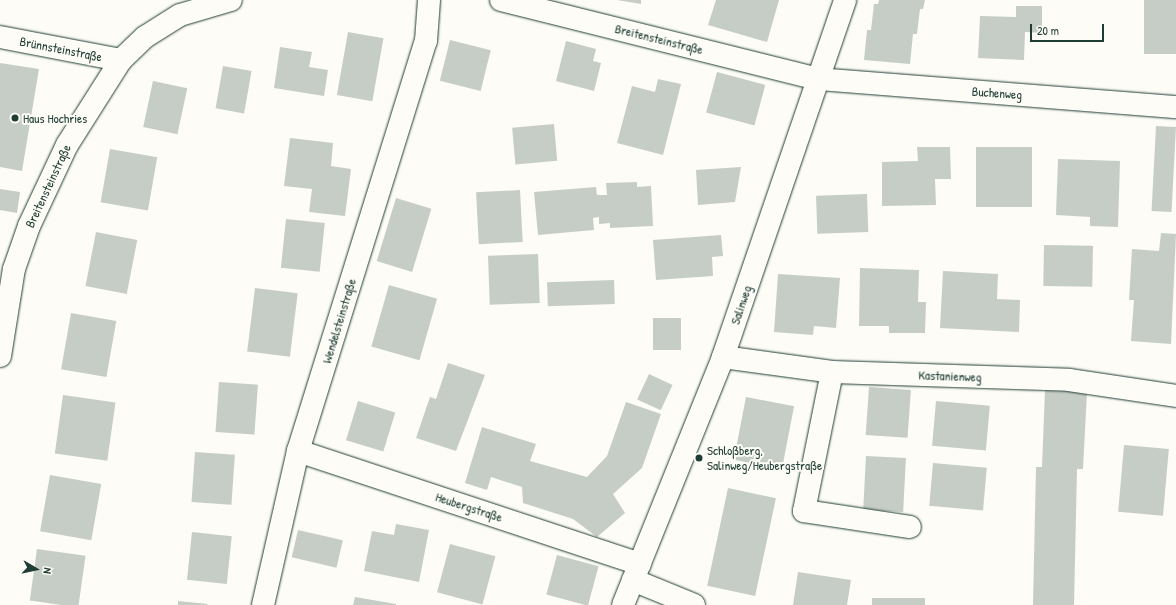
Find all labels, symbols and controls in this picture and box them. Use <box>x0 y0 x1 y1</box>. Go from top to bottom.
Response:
scale bar <box>1032 16 1106 42</box>
street label: Breitensteinstraße <box>613 21 705 57</box>
text: 20 m <box>1037 22 1059 39</box>
street label: Brünnsteinstraße <box>18 33 104 65</box>
street label: Buchenweg <box>971 83 1023 103</box>
place label: Haus Hochries <box>23 110 87 126</box>
marker: Haus Hochries <box>10 113 20 123</box>
street label: Breitensteinstraße <box>22 142 74 230</box>
street label: Wendelsteinstraße <box>319 277 359 365</box>
street label: Salinweg <box>727 283 755 327</box>
street label: Kastanienweg <box>918 367 982 385</box>
place label: Schloßberg, Salinweg/Heubergstraße <box>707 443 822 474</box>
marker: Schloßberg, Salinweg/Heubergstraße <box>694 453 704 463</box>
street label: Heubergstraße <box>434 489 504 525</box>
north arrow <box>16 549 56 589</box>
text: N <box>40 567 55 575</box>

